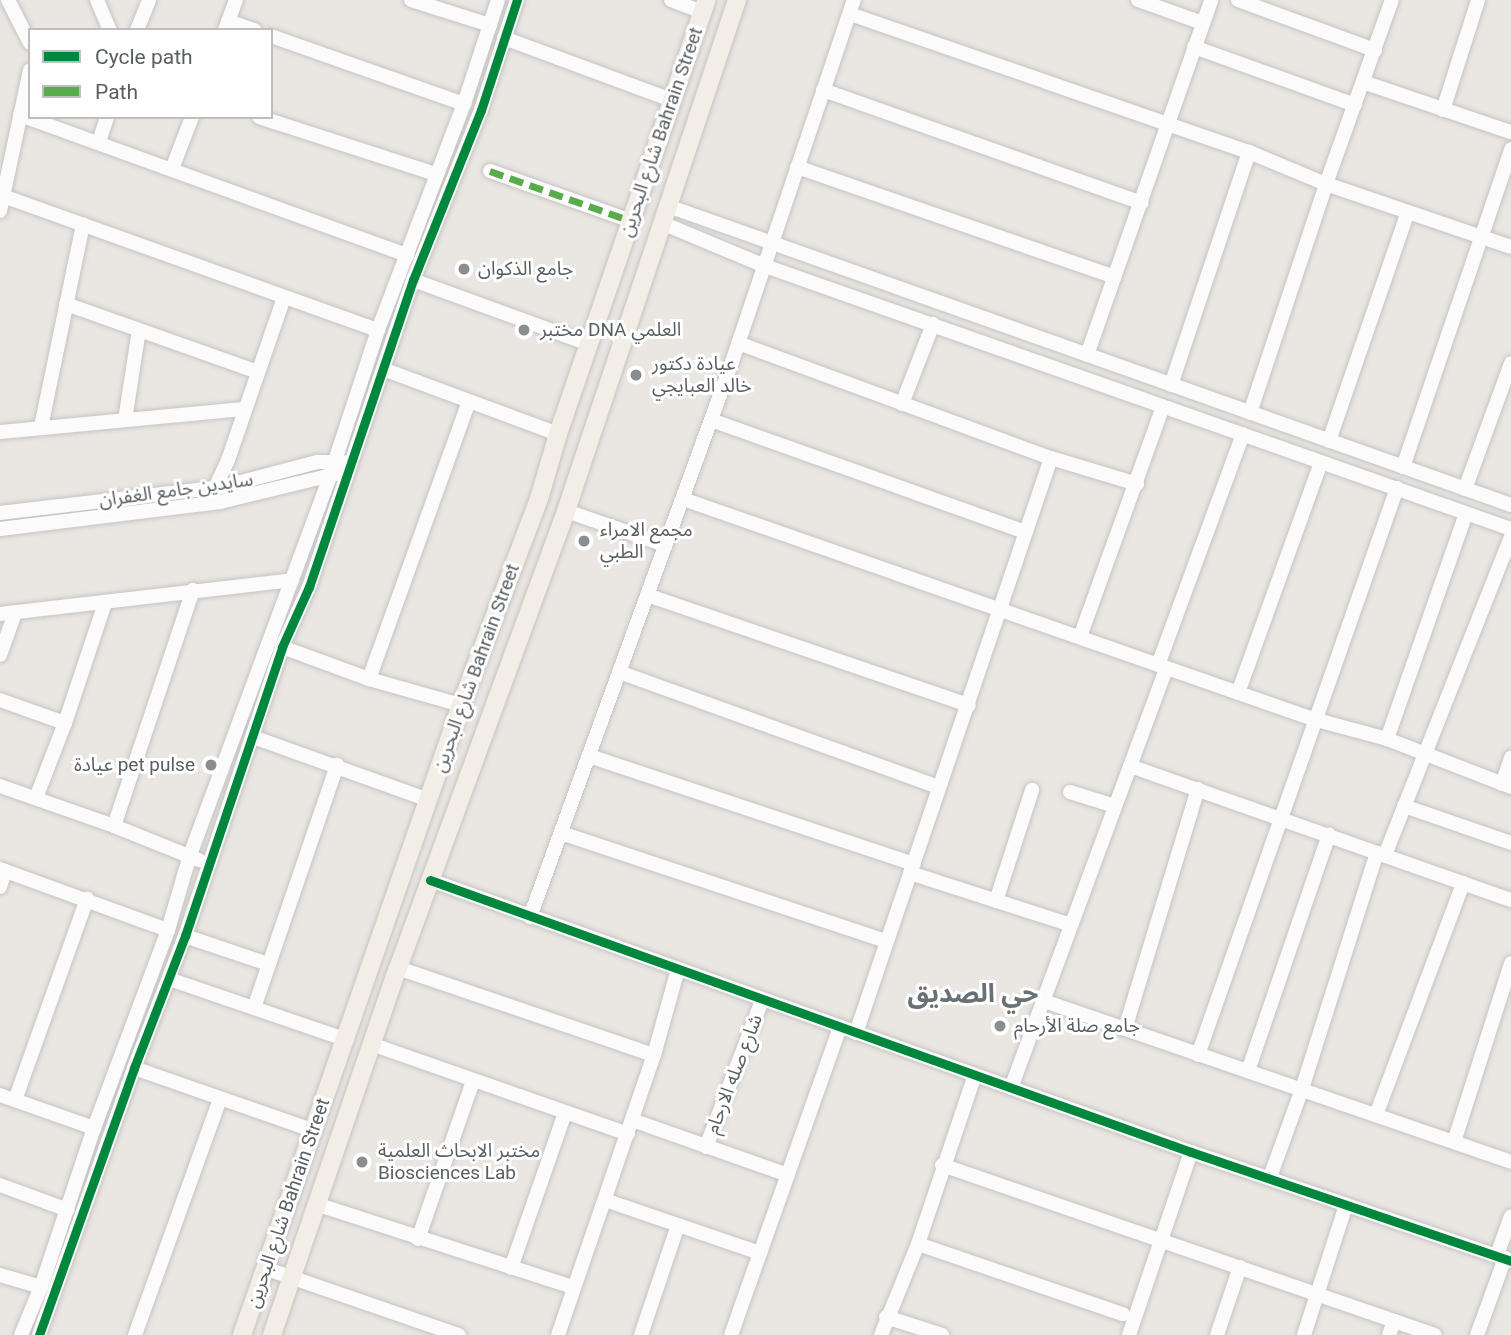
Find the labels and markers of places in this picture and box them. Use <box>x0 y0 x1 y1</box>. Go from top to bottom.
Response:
place label: جامع الذكوان <box>478 258 573 280</box>
marker: جامع الذكوان <box>456 261 472 277</box>
place label: مختبر DNA العلمي <box>540 319 681 341</box>
marker: مختبر DNA العلمي <box>514 320 534 340</box>
place label: عيادة دكتور خالد العبايجي <box>652 353 752 397</box>
marker: عيادة دكتور خالد العبايجي <box>626 365 646 385</box>
place label: مجمع الامراء الطبي <box>600 519 693 563</box>
marker: مجمع الامراء الطبي <box>574 531 594 551</box>
place label: عيادة pet pulse <box>74 754 195 776</box>
marker: عيادة pet pulse <box>201 755 221 775</box>
place label: جامع صلة الأرحام <box>1014 1015 1140 1037</box>
marker: جامع صلة الأرحام <box>992 1018 1008 1034</box>
place label: مختبر الابحاث العلمية Biosciences Lab <box>378 1140 540 1184</box>
marker: مختبر الابحاث العلمية Biosciences Lab <box>352 1152 372 1172</box>

